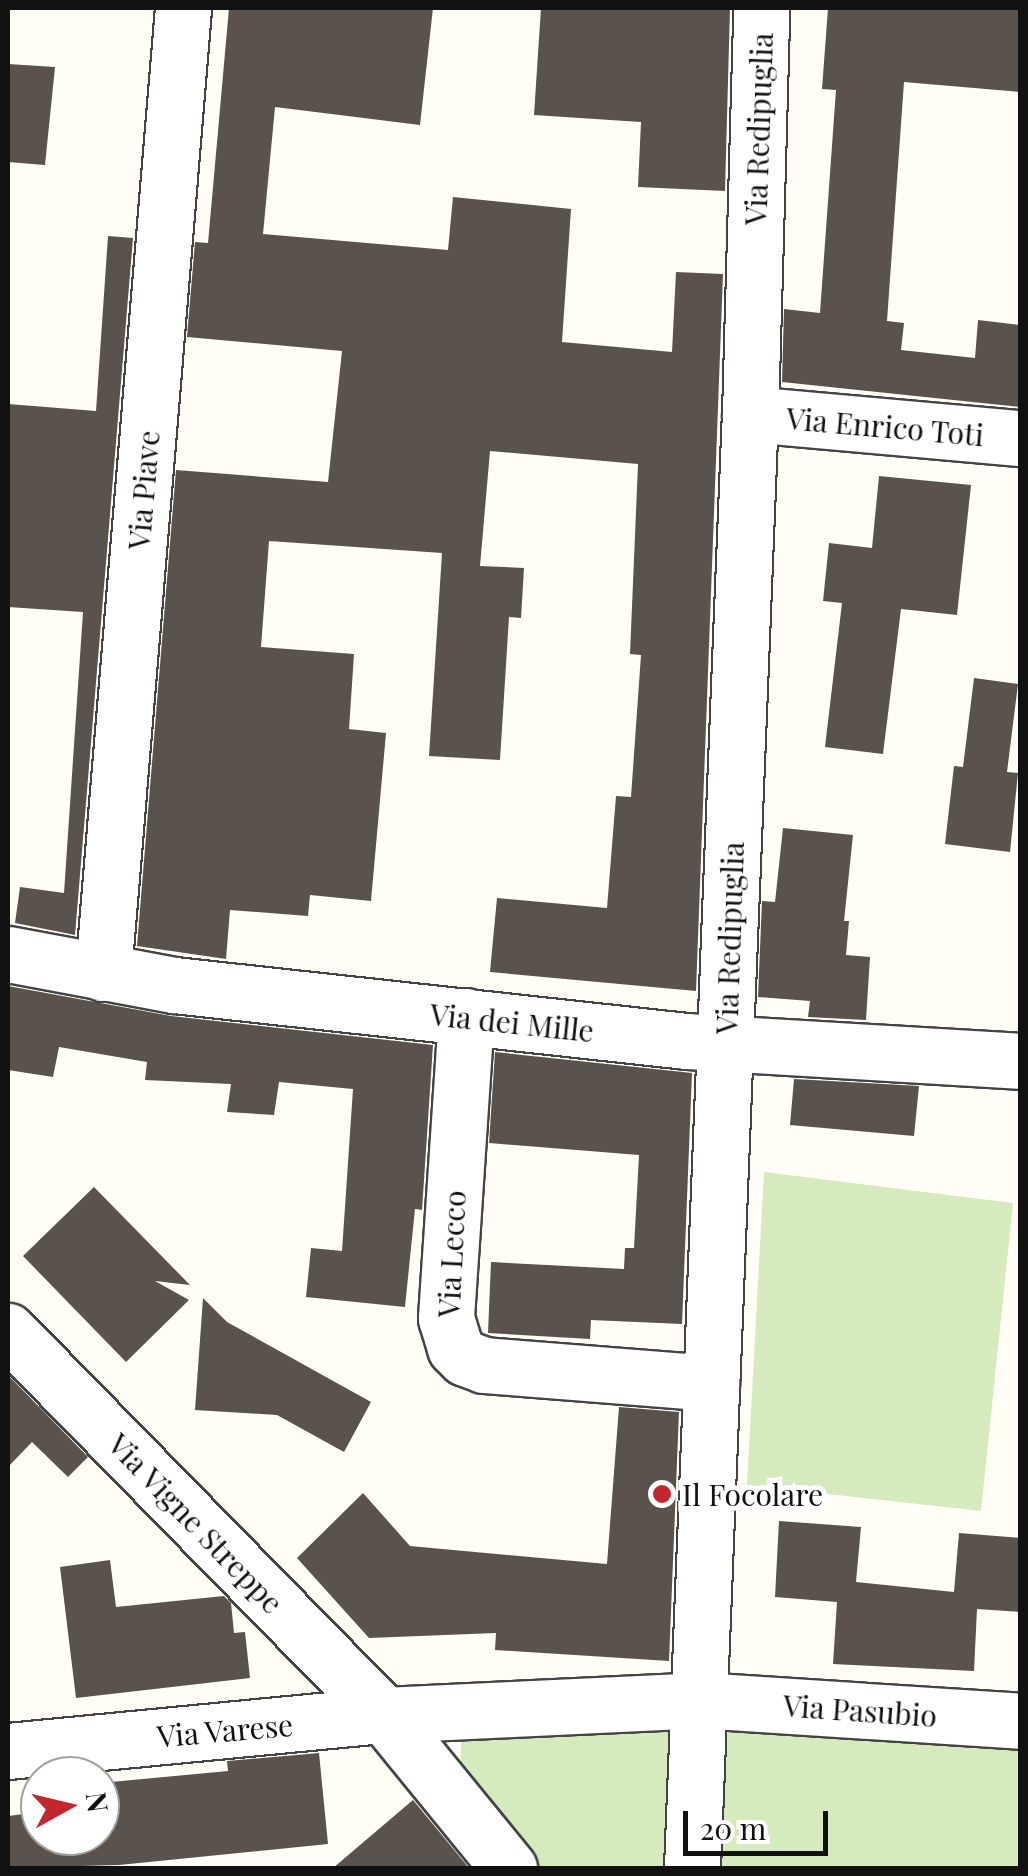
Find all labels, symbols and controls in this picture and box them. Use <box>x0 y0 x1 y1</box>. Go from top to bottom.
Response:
street label: Via Redipuglia <box>737 32 779 226</box>
street label: Via Enrico Toti <box>784 399 986 453</box>
street label: Via Piave <box>120 429 166 551</box>
street label: Via Redipuglia <box>708 841 750 1035</box>
street label: Via dei Mille <box>428 995 596 1049</box>
street label: Via Lecco <box>430 1189 472 1319</box>
street label: Via Vigne Streppe <box>101 1425 291 1621</box>
place label: Il Focolare <box>682 1476 823 1512</box>
marker: Il Focolare <box>651 1483 673 1505</box>
street label: Via Pasubio <box>782 1687 938 1733</box>
street label: Via Varese <box>155 1706 295 1754</box>
north arrow <box>20 1756 120 1856</box>
text: N <box>78 1789 118 1815</box>
scale bar <box>688 1791 833 1853</box>
text: 20 m <box>700 1808 766 1848</box>

